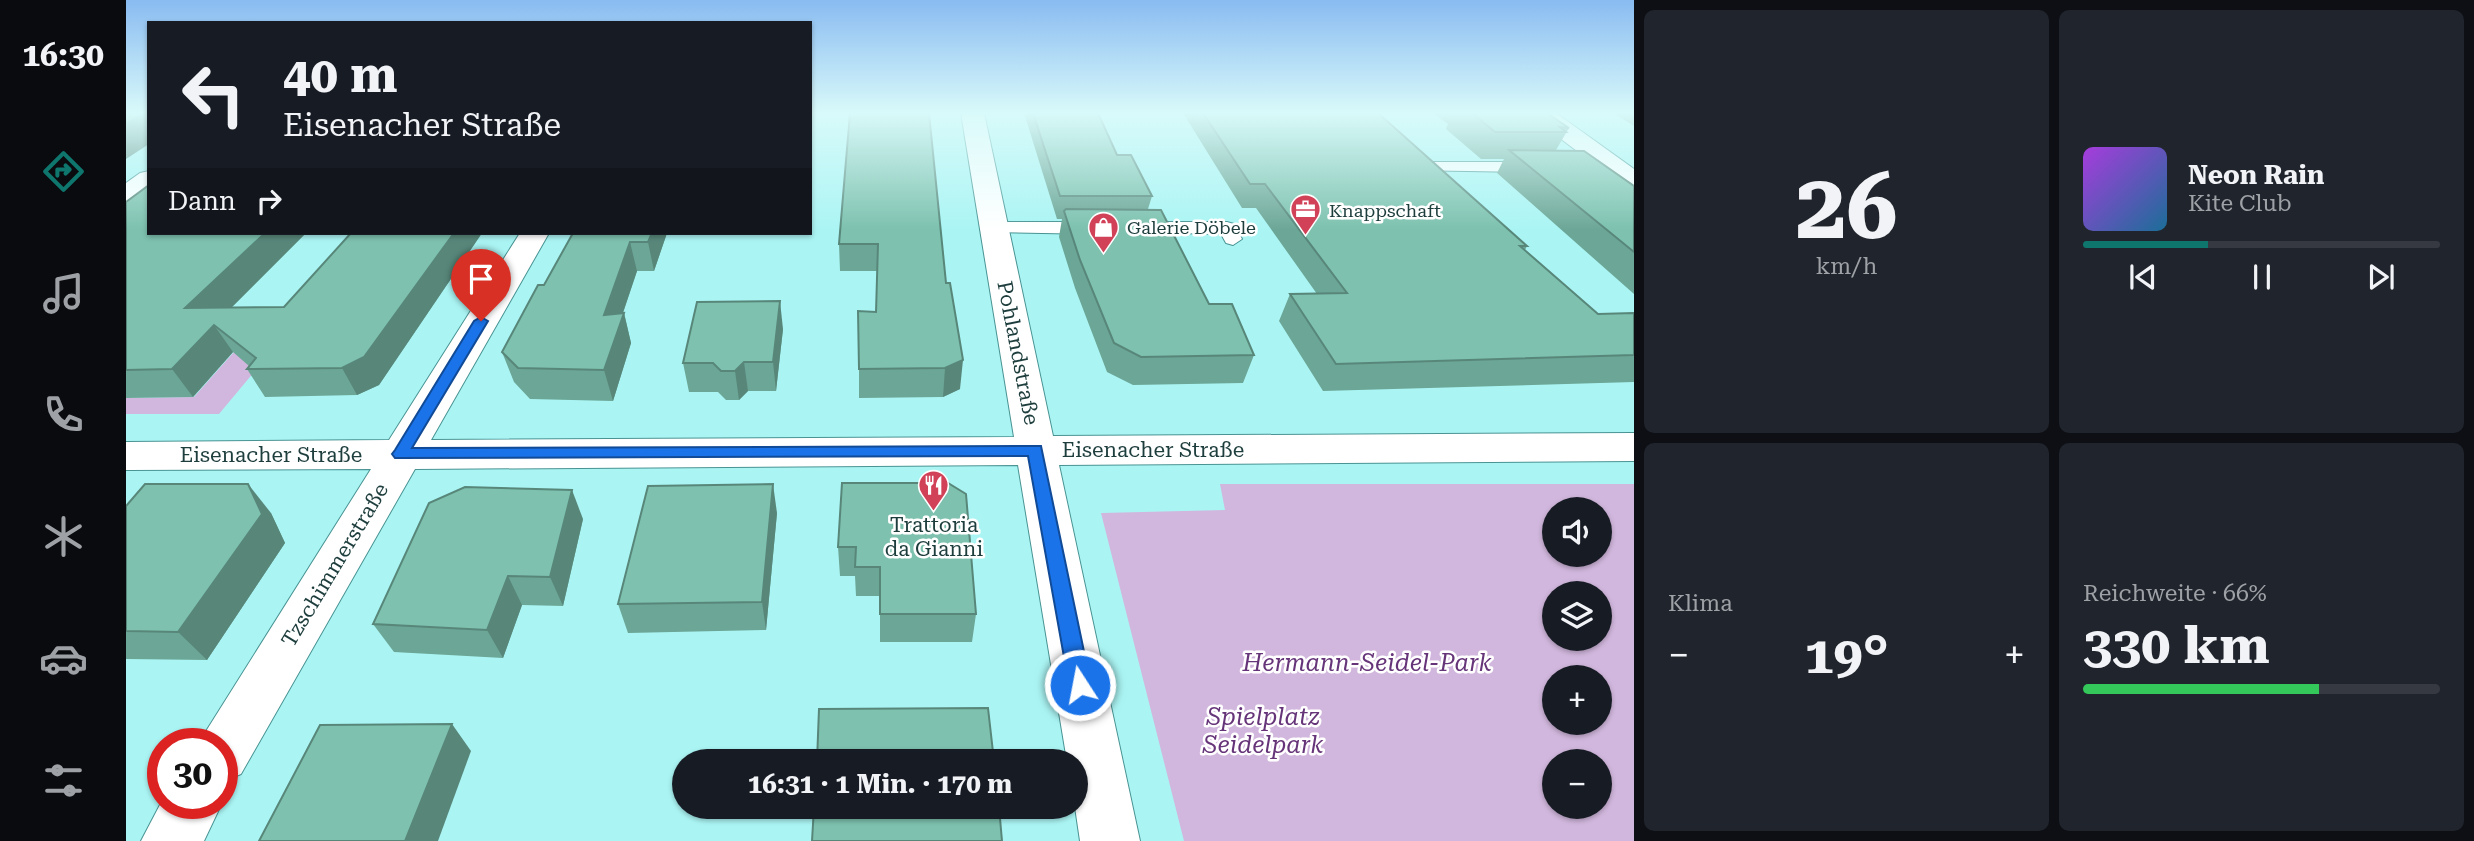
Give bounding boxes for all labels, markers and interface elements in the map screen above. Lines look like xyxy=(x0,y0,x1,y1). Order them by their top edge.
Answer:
text: 16:30 xyxy=(22,36,104,74)
text: 40 m xyxy=(283,47,398,104)
icon: left xyxy=(168,49,259,140)
text: Eisenacher Straße xyxy=(283,106,561,144)
icon: directions xyxy=(39,147,88,196)
text: 26 xyxy=(1796,154,1897,260)
text: Neon Rain xyxy=(2188,160,2324,190)
icon: right xyxy=(250,182,288,220)
text: Dann xyxy=(168,186,236,216)
text: Kite Club xyxy=(2188,190,2292,217)
office icon: Knappschaft xyxy=(1289,193,1323,237)
place label: Knappschaft xyxy=(1329,200,1441,221)
shop icon: Galerie Döbele xyxy=(1087,210,1121,254)
place label: Galerie Döbele xyxy=(1127,217,1256,238)
pin xyxy=(451,249,511,321)
text: km/h xyxy=(1816,253,1877,280)
icon: previous xyxy=(2124,258,2162,296)
icon: pause xyxy=(2243,258,2281,296)
icon: next xyxy=(2362,258,2400,296)
icon: arrive xyxy=(462,260,500,298)
icon: music xyxy=(39,269,88,318)
street label: Pohlandstraße xyxy=(992,279,1044,427)
icon: phone xyxy=(39,390,88,439)
street label: Eisenacher Straße xyxy=(1062,438,1244,462)
street label: Eisenacher Straße xyxy=(180,443,362,467)
restaurant icon: Trattoria da Gianni xyxy=(917,468,951,512)
street label: Tzschimmerstraße xyxy=(277,479,393,651)
map controls xyxy=(1542,497,1612,819)
button: sound xyxy=(1542,497,1612,567)
icon: climate xyxy=(39,512,88,561)
place label: Trattoria da Gianni xyxy=(885,513,983,561)
text: Reichweite · 66% xyxy=(2083,580,2267,607)
button: layers xyxy=(1542,581,1612,651)
text: Klima xyxy=(1668,590,1733,617)
text: 330 km xyxy=(2083,615,2270,676)
text: 19° xyxy=(1804,625,1889,686)
text: − xyxy=(1668,633,1689,677)
text: + xyxy=(2004,633,2025,677)
icon: car xyxy=(39,634,88,683)
position arrow xyxy=(1043,648,1117,722)
park label: Hermann-Seidel-Park xyxy=(1242,649,1491,677)
button: + xyxy=(1542,665,1612,735)
park label: Spielplatz Seidelpark xyxy=(1202,703,1323,759)
speed limit sign: 30 xyxy=(147,728,238,819)
button: − xyxy=(1542,749,1612,819)
icon: filters xyxy=(39,756,88,805)
text: 16:31 · 1 Min. · 170 m xyxy=(748,769,1012,799)

